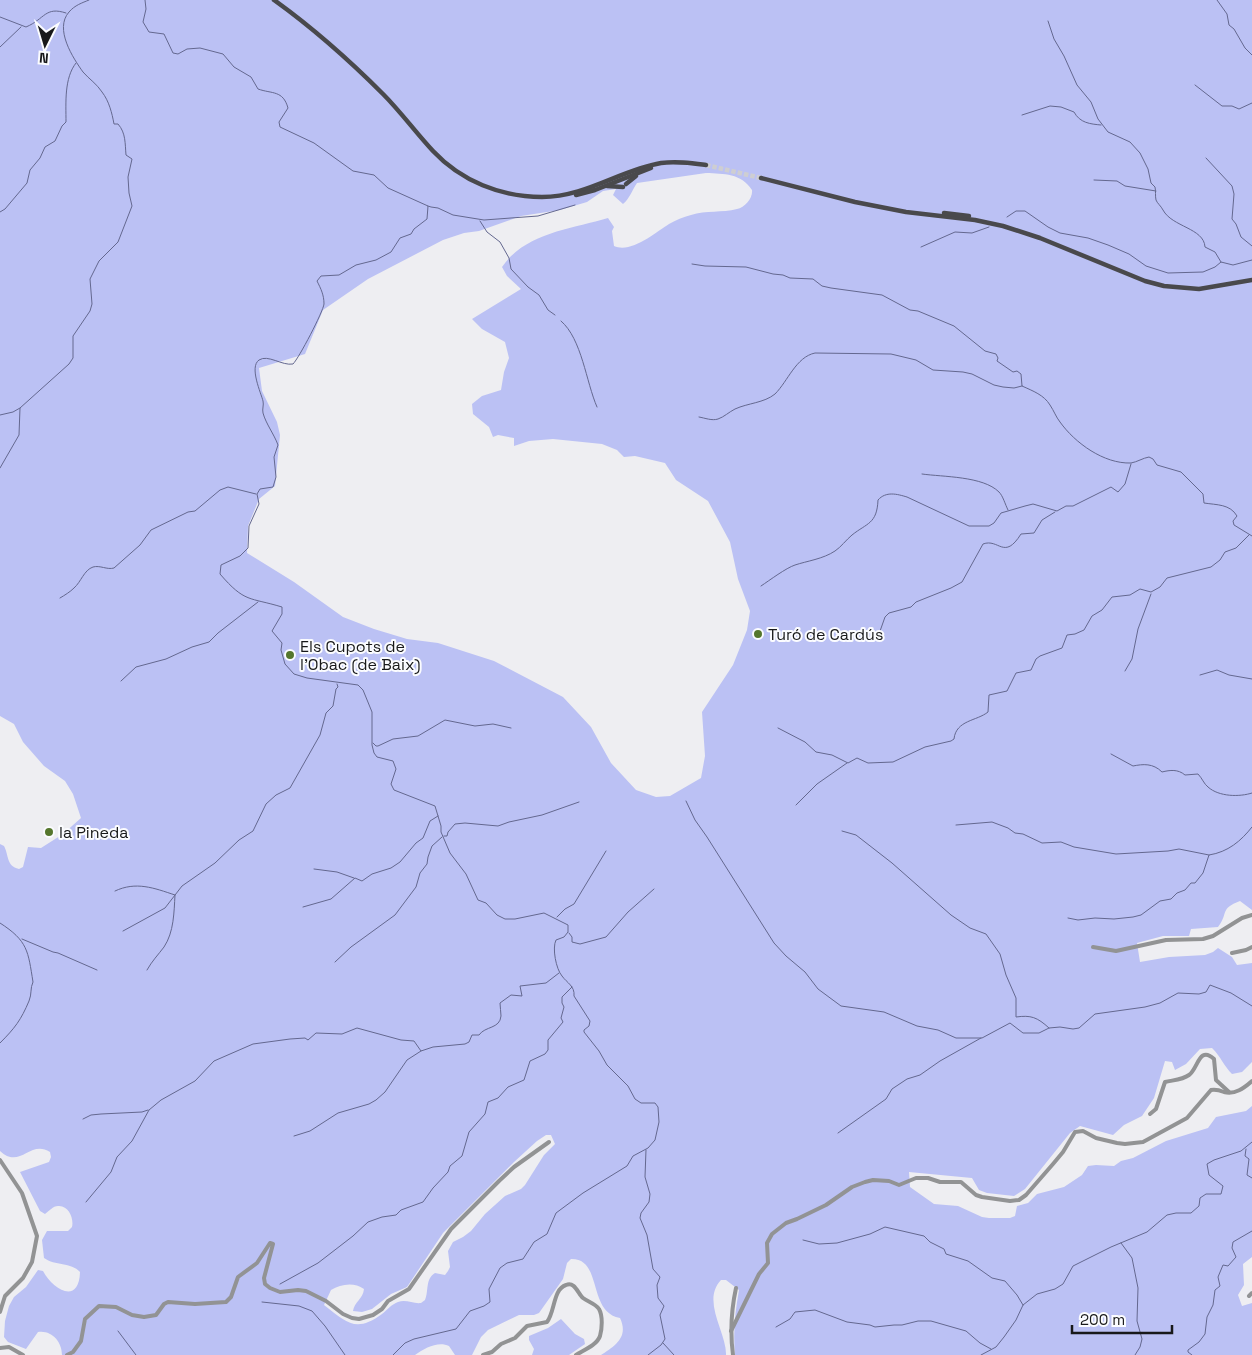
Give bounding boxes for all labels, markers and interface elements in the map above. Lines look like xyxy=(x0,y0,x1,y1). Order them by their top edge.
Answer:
north arrow xyxy=(20,20,70,70)
text: N xyxy=(38,49,49,67)
place label: Turó de Cardús xyxy=(768,624,883,645)
marker: Turó de Cardús xyxy=(752,628,764,640)
place label: Els Cupots de l'Obac (de Baix) xyxy=(300,636,420,675)
marker: Els Cupots de l'Obac (de Baix) xyxy=(284,649,296,661)
place label: la Pineda xyxy=(59,822,129,843)
marker: la Pineda xyxy=(43,826,55,838)
scale bar xyxy=(1072,1302,1172,1334)
text: 200 m xyxy=(1080,1310,1125,1329)

